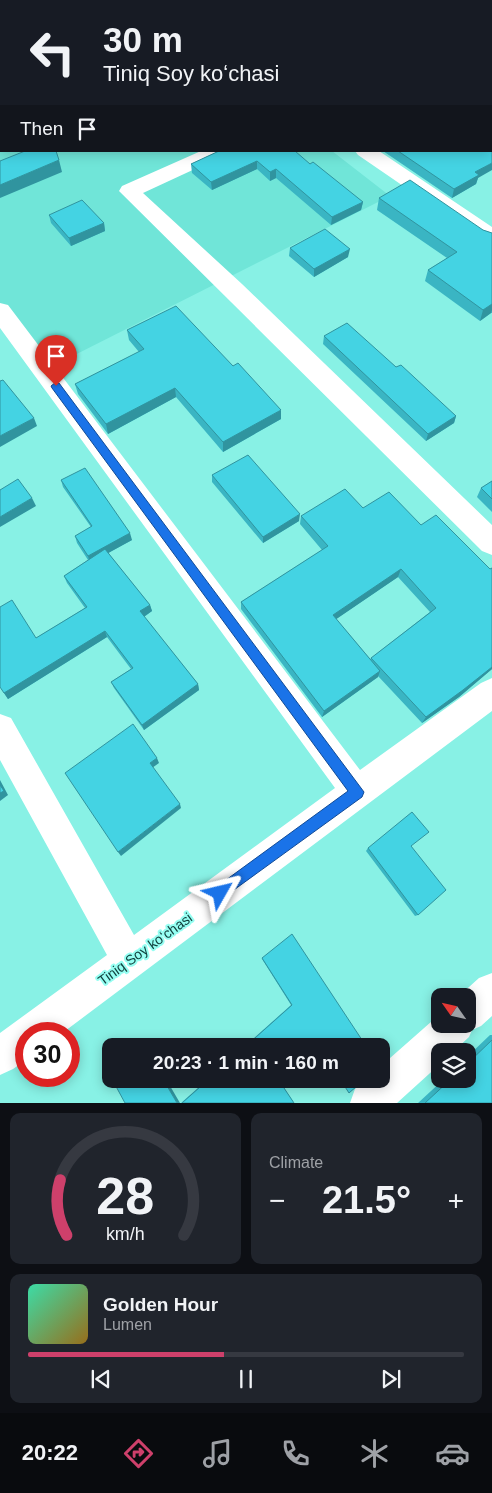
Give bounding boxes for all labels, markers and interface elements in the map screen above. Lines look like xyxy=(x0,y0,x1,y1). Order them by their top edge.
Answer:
icon: left xyxy=(20,20,85,85)
text: 30 m xyxy=(103,20,183,59)
text: Tiniq Soy koʻchasi xyxy=(103,61,279,86)
icon: arrive xyxy=(73,115,101,143)
text: Then xyxy=(20,118,63,139)
pin xyxy=(35,335,77,386)
icon: arrive xyxy=(42,342,70,370)
position arrow xyxy=(193,866,245,918)
street label: Tiniq Soy koʻchasi xyxy=(95,910,195,988)
north arrow xyxy=(431,988,476,1032)
map controls xyxy=(431,988,476,1088)
speed limit sign: 30 xyxy=(15,1022,80,1087)
button: layers xyxy=(431,1043,476,1088)
text: 20:23 · 1 min · 160 m xyxy=(153,1052,339,1073)
text: Climate xyxy=(269,1154,323,1171)
text: 28 xyxy=(97,1167,154,1225)
text: 21.5° xyxy=(322,1179,411,1221)
text: − xyxy=(269,1185,285,1216)
text: + xyxy=(448,1185,464,1216)
text: km/h xyxy=(106,1224,145,1244)
text: Golden Hour xyxy=(103,1294,218,1315)
text: Lumen xyxy=(103,1316,152,1333)
icon: previous xyxy=(87,1365,115,1393)
icon: pause xyxy=(232,1365,260,1393)
icon: next xyxy=(377,1365,405,1393)
icon: directions xyxy=(121,1436,156,1471)
icon: music xyxy=(200,1436,235,1471)
icon: phone xyxy=(278,1436,313,1471)
icon: climate xyxy=(357,1436,392,1471)
icon: car xyxy=(435,1436,470,1471)
text: 20:22 xyxy=(22,1440,78,1465)

